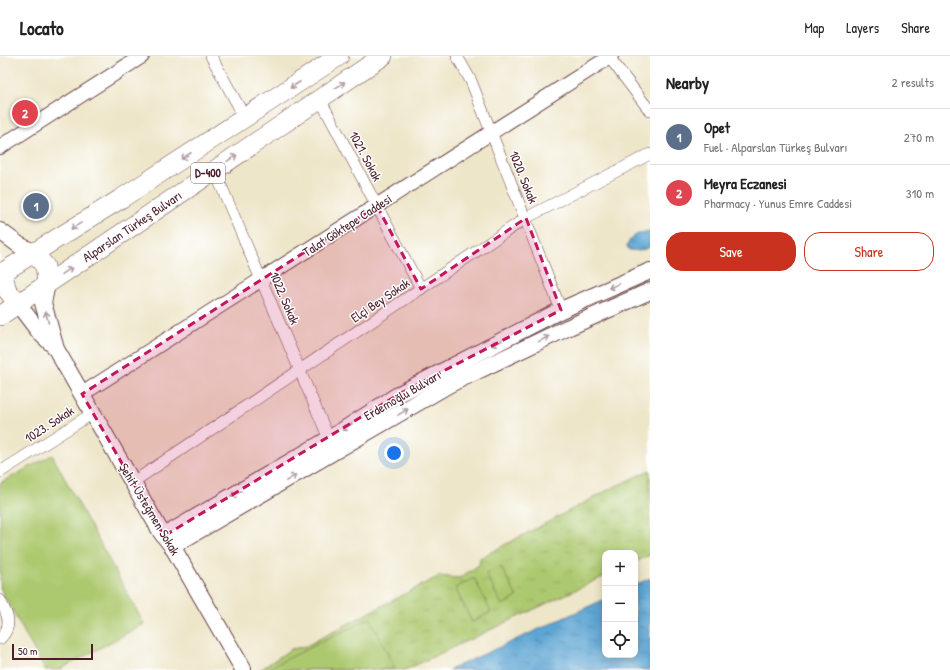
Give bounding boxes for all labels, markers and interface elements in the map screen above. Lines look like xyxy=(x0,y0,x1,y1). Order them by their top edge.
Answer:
text: Locato xyxy=(20,15,64,41)
text: Map xyxy=(804,18,824,37)
text: Layers xyxy=(846,18,879,37)
text: Share xyxy=(901,18,930,37)
text: Nearby xyxy=(666,71,709,94)
text: 2 results xyxy=(892,73,934,91)
one-way arrow xyxy=(290,81,301,89)
one-way arrow xyxy=(334,81,345,89)
pin: 2 xyxy=(12,98,38,128)
text: Opet xyxy=(704,117,730,138)
street label: 1021. Sokak xyxy=(345,128,387,185)
text: 1 xyxy=(677,128,681,146)
text: 270 m xyxy=(904,128,934,146)
text: Fuel · Alparslan Türkeş Bulvarı xyxy=(704,138,848,156)
street label: 1020. Sokak xyxy=(505,148,543,207)
one-way arrow xyxy=(181,152,192,160)
one-way arrow xyxy=(226,154,237,162)
road number: D-400 xyxy=(191,163,225,183)
text: Meyra Eczanesi xyxy=(704,173,787,194)
text: 2 xyxy=(676,184,682,202)
text: 310 m xyxy=(906,184,934,202)
street label: Alparslan Türkeş Bulvarı xyxy=(79,186,185,266)
street label: Talat Göktepe Caddesi xyxy=(299,189,395,261)
pin: 1 xyxy=(23,191,49,221)
text: Pharmacy · Yunus Emre Caddesi xyxy=(704,194,852,212)
one-way arrow xyxy=(70,222,82,230)
button: Save xyxy=(666,232,796,271)
button: Share xyxy=(804,232,934,271)
one-way arrow xyxy=(61,267,72,275)
street label: 1022. Sokak xyxy=(266,269,304,328)
street label: Elçi Bey Sokak xyxy=(347,273,414,326)
one-way arrow xyxy=(609,283,621,291)
one-way arrow xyxy=(42,310,50,323)
one-way arrow xyxy=(537,335,549,342)
one-way arrow xyxy=(491,340,503,347)
street label: Erdemoğlu Bulvarı xyxy=(360,366,444,424)
street label: 1023. Sokak xyxy=(21,401,78,447)
one-way arrow xyxy=(397,407,409,415)
one-way arrow xyxy=(342,423,353,431)
your location xyxy=(384,443,404,463)
street label: Şehit Üsteğmen Sokak xyxy=(115,460,185,559)
one-way arrow xyxy=(285,473,297,481)
one-way arrow xyxy=(230,490,242,498)
map controls xyxy=(602,550,638,658)
button: + xyxy=(602,550,638,586)
button: − xyxy=(602,586,638,622)
button: locate xyxy=(602,622,638,658)
scale bar xyxy=(12,642,93,661)
text: 50 m xyxy=(18,644,38,658)

